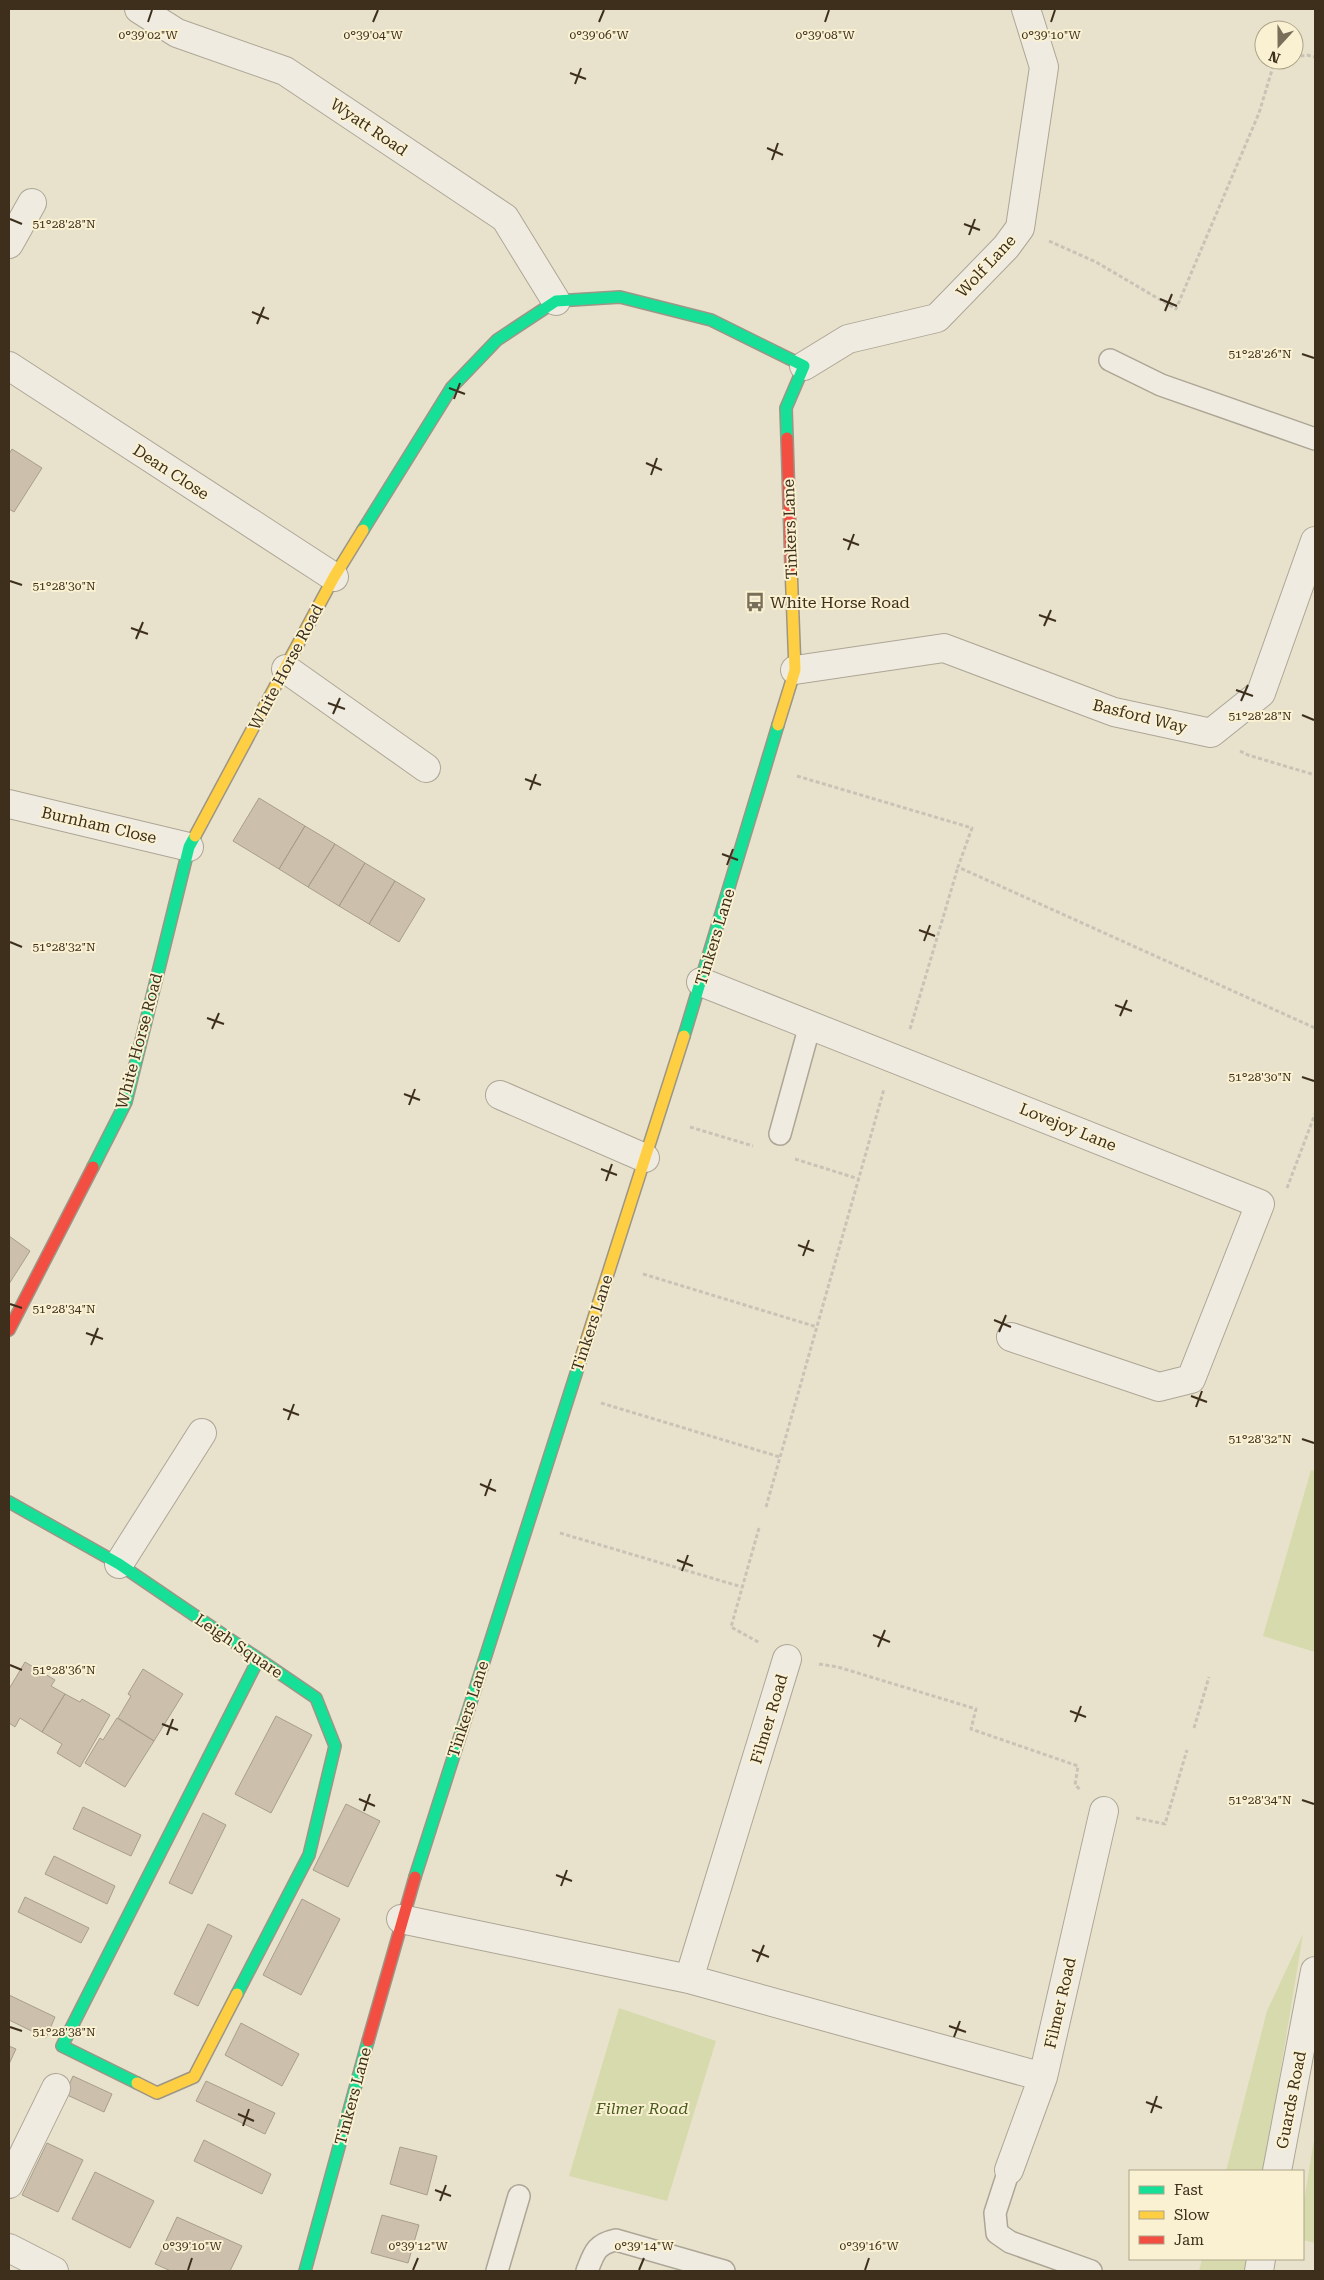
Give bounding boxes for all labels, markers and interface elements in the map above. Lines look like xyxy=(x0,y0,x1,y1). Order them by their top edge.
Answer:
north arrow xyxy=(1254,20,1304,70)
text: 0°39'02"W xyxy=(118,28,178,42)
text: 0°39'04"W xyxy=(343,28,403,42)
text: 0°39'06"W xyxy=(569,28,629,42)
text: 0°39'08"W xyxy=(795,28,855,42)
text: 0°39'10"W xyxy=(1021,28,1081,42)
text: N xyxy=(1266,48,1282,67)
street label: Wyatt Road xyxy=(327,94,411,160)
text: 51°28'28"N xyxy=(32,217,96,231)
street label: Wolf Lane xyxy=(952,231,1020,301)
text: 51°28'26"N xyxy=(1228,347,1292,361)
street label: Dean Close xyxy=(129,440,213,504)
street label: Tinkers Lane xyxy=(779,478,801,580)
text: 51°28'30"N xyxy=(32,579,96,593)
bus stop icon: White Horse Road xyxy=(744,591,766,613)
place label: White Horse Road xyxy=(770,593,910,612)
street label: White Horse Road xyxy=(245,601,327,733)
street label: Basford Way xyxy=(1091,695,1190,737)
text: 51°28'28"N xyxy=(1228,709,1292,723)
street label: Burnham Close xyxy=(40,803,159,848)
street label: Tinkers Lane xyxy=(691,886,739,988)
text: 51°28'32"N xyxy=(32,940,96,954)
street label: White Horse Road xyxy=(112,971,166,1111)
text: 51°28'30"N xyxy=(1228,1070,1292,1084)
street label: Lovejoy Lane xyxy=(1017,1099,1119,1155)
street label: Tinkers Lane xyxy=(567,1272,617,1374)
text: 51°28'34"N xyxy=(32,1302,96,1316)
text: 51°28'32"N xyxy=(1228,1432,1292,1446)
street label: Leigh Square xyxy=(192,1610,287,1682)
street label: Tinkers Lane xyxy=(443,1658,493,1760)
text: 51°28'36"N xyxy=(32,1663,96,1677)
street label: Filmer Road xyxy=(746,1672,792,1766)
text: 51°28'34"N xyxy=(1228,1793,1292,1807)
street label: Filmer Road xyxy=(1040,1956,1080,2050)
text: 51°28'38"N xyxy=(32,2025,96,2039)
street label: Tinkers Lane xyxy=(331,2045,375,2147)
street label: Guards Road xyxy=(1272,2050,1310,2150)
park label: Filmer Road xyxy=(595,2099,688,2118)
legend xyxy=(1129,2170,1304,2260)
text: Fast xyxy=(1174,2181,1204,2199)
text: Slow xyxy=(1174,2206,1210,2224)
text: Jam xyxy=(1174,2231,1204,2249)
text: 0°39'10"W xyxy=(162,2239,222,2253)
text: 0°39'12"W xyxy=(388,2239,448,2253)
text: 0°39'14"W xyxy=(614,2239,674,2253)
text: 0°39'16"W xyxy=(839,2239,899,2253)

